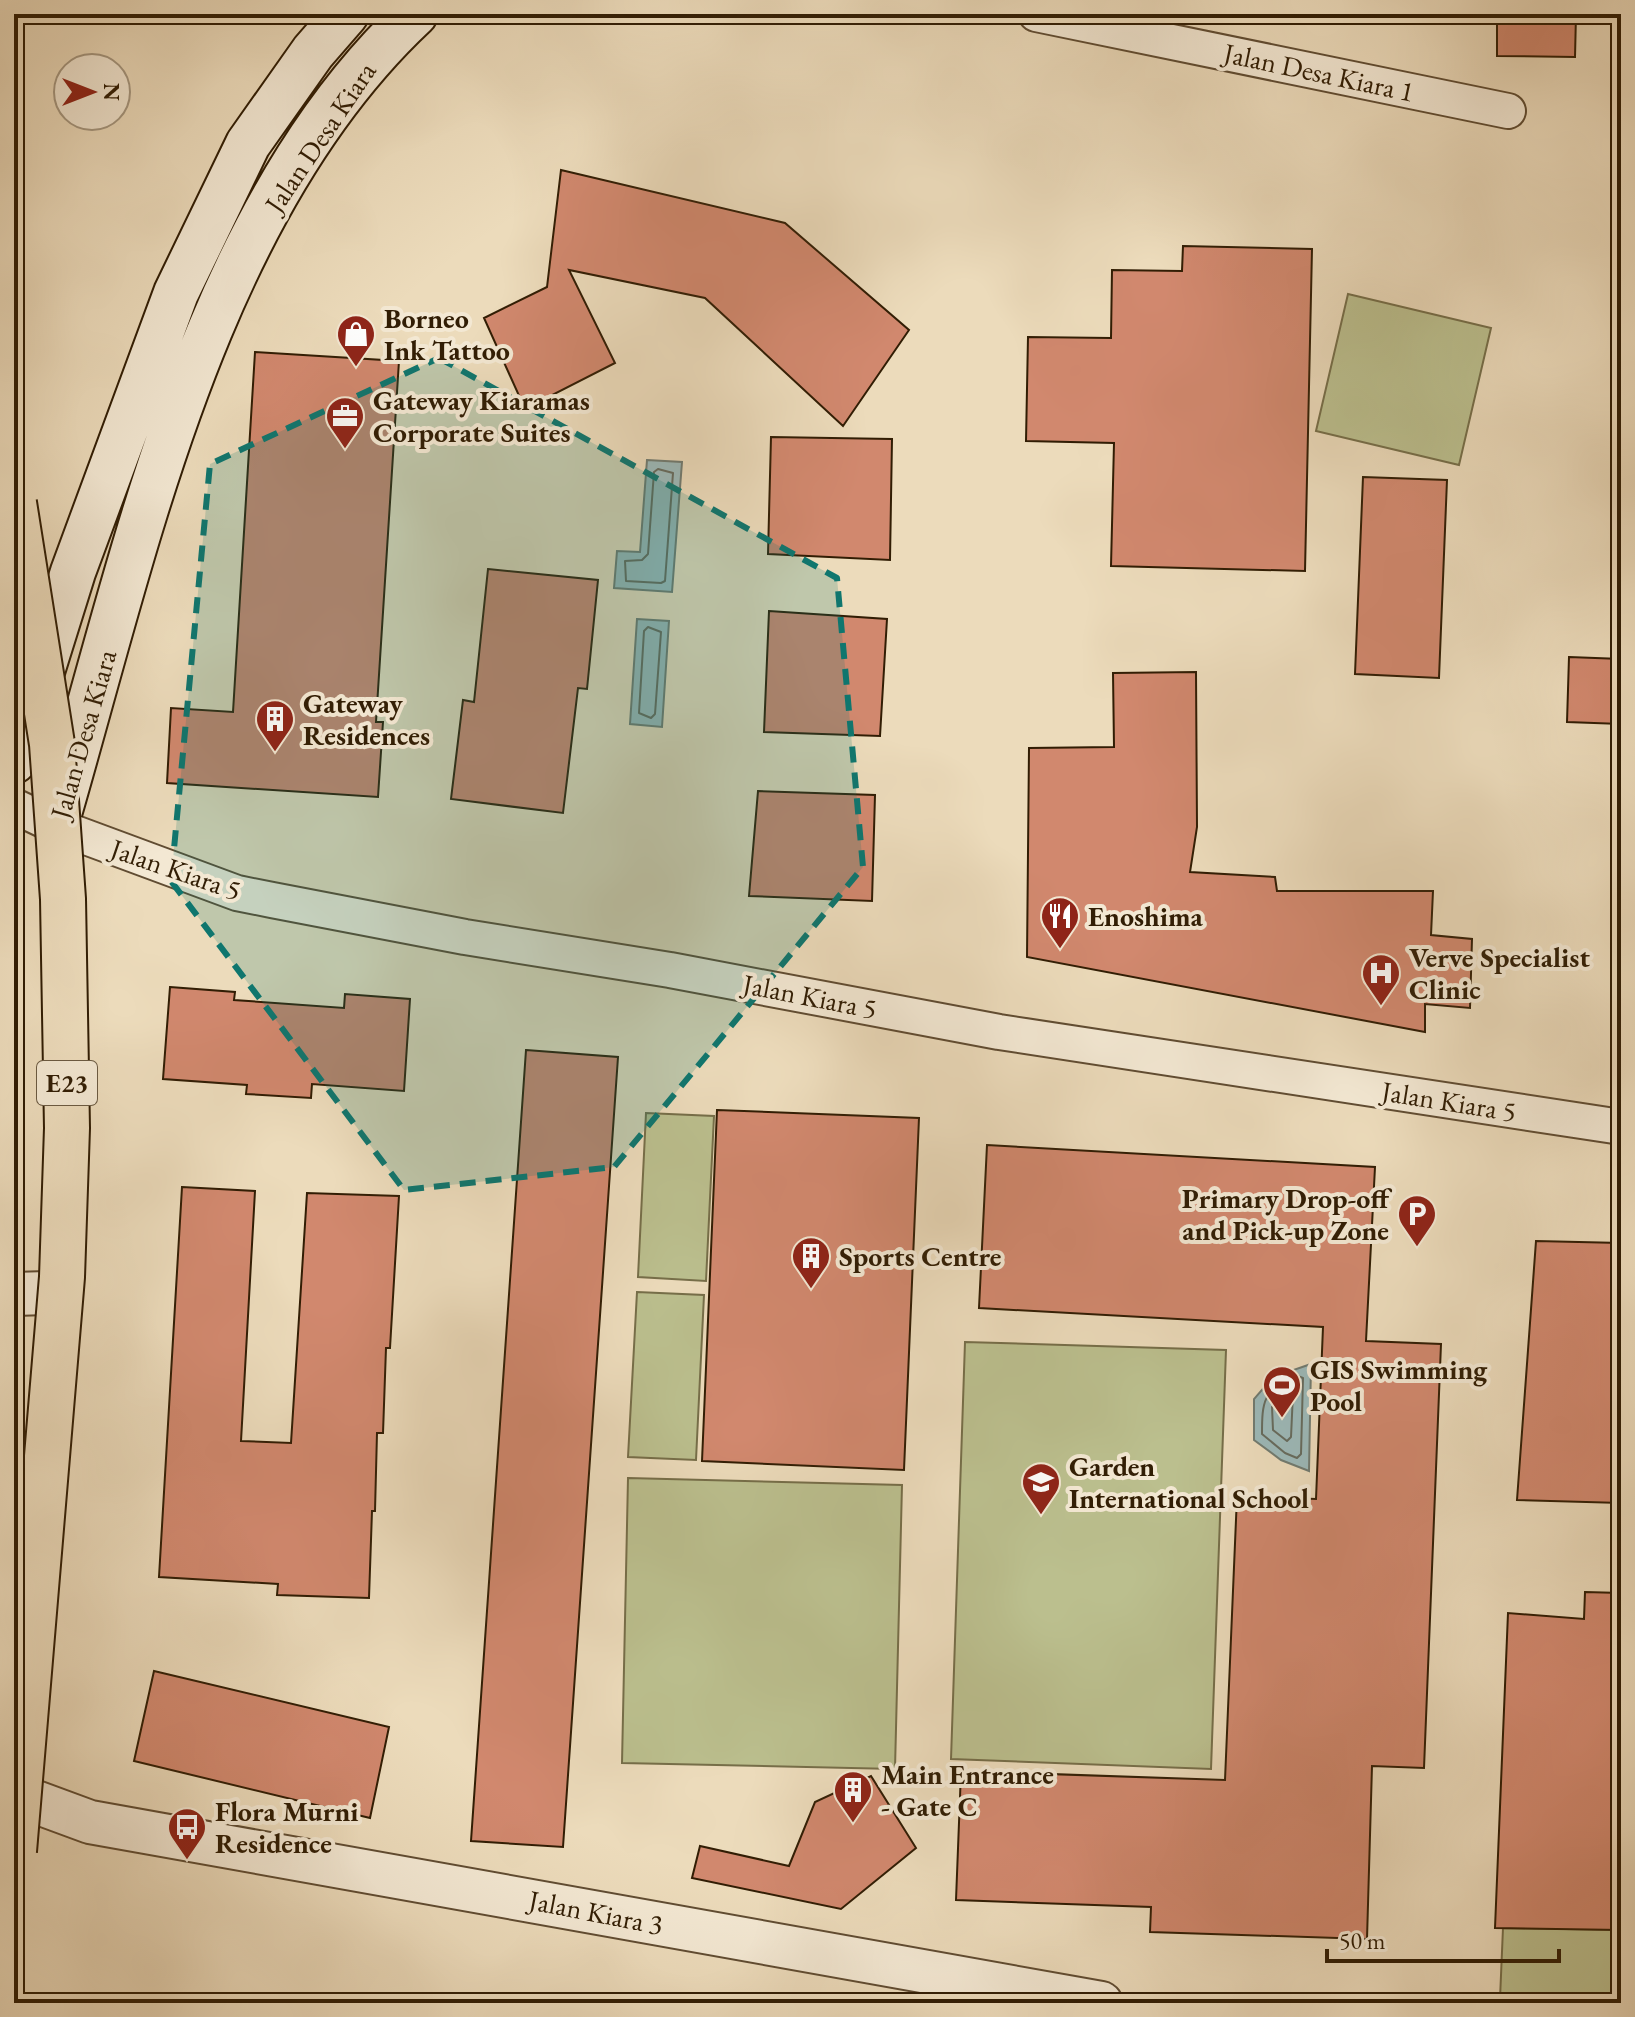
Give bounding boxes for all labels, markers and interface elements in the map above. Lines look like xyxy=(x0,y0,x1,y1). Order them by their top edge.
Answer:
street label: Jalan Desa Kiara 1 xyxy=(1219,34,1417,110)
north arrow xyxy=(52,52,132,132)
street label: Jalan Desa Kiara xyxy=(255,54,384,221)
text: N xyxy=(97,83,126,101)
place label: Borneo Ink Tattoo xyxy=(384,300,510,368)
shop icon: Borneo Ink Tattoo xyxy=(335,313,377,368)
place label: Gateway Kiaramas Corporate Suites xyxy=(373,382,590,450)
office icon: Gateway Kiaramas Corporate Suites xyxy=(324,395,366,450)
street label: Jalan Desa Kiara xyxy=(41,644,125,825)
place label: Gateway Residences xyxy=(303,685,430,753)
building icon: Gateway Residences xyxy=(254,698,296,753)
street label: Jalan Kiara 5 xyxy=(104,829,246,908)
restaurant icon: Enoshima xyxy=(1039,895,1081,950)
place label: Enoshima xyxy=(1088,898,1204,934)
place label: Verve Specialist Clinic xyxy=(1409,939,1590,1007)
hospital icon: Verve Specialist Clinic xyxy=(1360,952,1402,1007)
street label: Jalan Kiara 5 xyxy=(738,965,880,1027)
road number: E23 xyxy=(37,1061,97,1105)
street label: Jalan Kiara 5 xyxy=(1377,1072,1519,1129)
place label: Primary Drop-off and Pick-up Zone xyxy=(1182,1180,1392,1248)
parking icon: Primary Drop-off and Pick-up Zone xyxy=(1396,1193,1438,1248)
building icon: Sports Centre xyxy=(790,1235,832,1290)
place label: Sports Centre xyxy=(839,1238,1002,1274)
place label: GIS Swimming Pool xyxy=(1310,1351,1488,1419)
sports icon: GIS Swimming Pool xyxy=(1261,1364,1303,1419)
place label: Garden International School xyxy=(1069,1448,1309,1516)
school or university icon: Garden International School xyxy=(1020,1461,1062,1516)
place label: Main Entrance - Gate C xyxy=(881,1756,1054,1824)
building icon: Main Entrance - Gate C xyxy=(832,1769,874,1824)
place label: Flora Murni Residence xyxy=(215,1793,359,1861)
bus stop icon: Flora Murni Residence xyxy=(166,1806,208,1861)
street label: Jalan Kiara 3 xyxy=(524,1881,666,1943)
scale bar xyxy=(1327,1913,1559,1963)
text: 50 m xyxy=(1339,1925,1386,1956)

